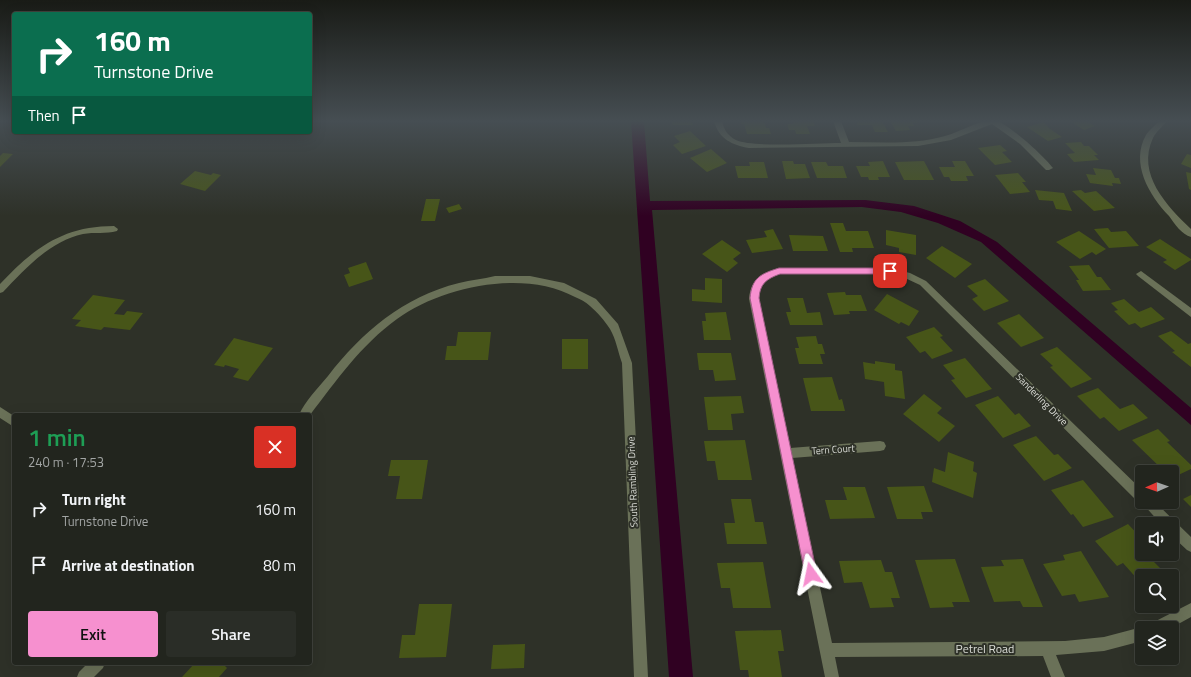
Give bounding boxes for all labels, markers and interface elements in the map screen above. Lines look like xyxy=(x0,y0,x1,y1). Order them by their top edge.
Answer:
text: 160 m xyxy=(94,19,171,62)
icon: right xyxy=(28,28,80,80)
text: Turnstone Drive xyxy=(94,58,214,85)
text: Then xyxy=(28,104,60,127)
icon: arrive xyxy=(68,104,90,126)
pin xyxy=(873,254,907,288)
icon: arrive xyxy=(879,260,901,282)
street label: Sanderling Drive xyxy=(1012,370,1071,429)
text: 1 min xyxy=(28,419,86,455)
button: close xyxy=(254,426,296,468)
street label: South Rambling Drive xyxy=(623,436,642,528)
street label: Tern Court xyxy=(811,440,856,458)
text: 240 m · 17:53 xyxy=(28,452,104,472)
north arrow xyxy=(1135,465,1179,509)
map controls xyxy=(1135,465,1179,665)
text: Turn right xyxy=(62,488,126,511)
icon: right xyxy=(28,498,50,520)
text: 160 m xyxy=(255,498,296,521)
text: Turnstone Drive xyxy=(62,511,148,531)
button: sound xyxy=(1135,517,1179,561)
position arrow xyxy=(790,553,832,595)
icon: arrive xyxy=(28,554,50,576)
text: Arrive at destination xyxy=(62,554,195,577)
text: 80 m xyxy=(263,554,296,577)
button: search xyxy=(1135,569,1179,613)
button: Exit xyxy=(28,611,158,657)
button: Share xyxy=(166,611,296,657)
button: layers xyxy=(1135,621,1179,665)
street label: Petrel Road xyxy=(956,639,1014,658)

